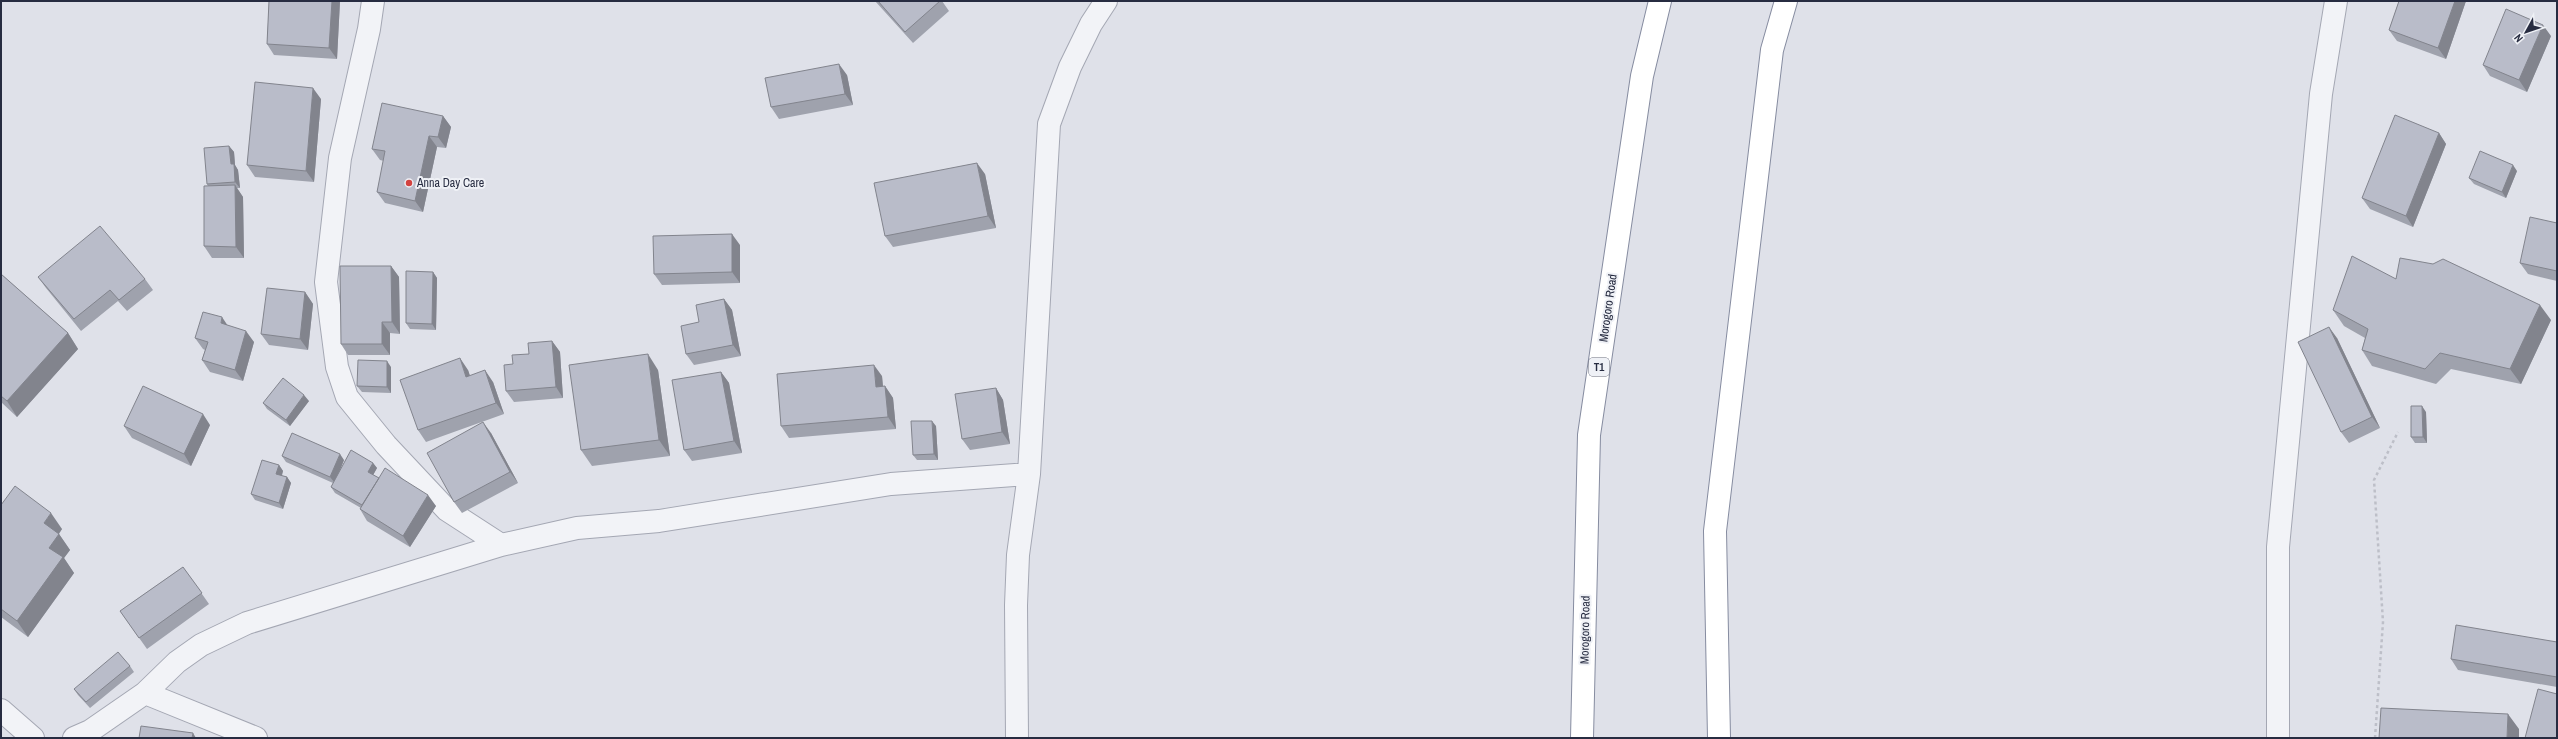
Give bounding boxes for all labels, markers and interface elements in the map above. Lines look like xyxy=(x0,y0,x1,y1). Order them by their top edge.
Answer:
north arrow xyxy=(2506,12,2546,52)
text: N xyxy=(2511,31,2526,45)
place label: Anna Day Care xyxy=(416,175,484,191)
marker: Anna Day Care xyxy=(404,178,414,188)
street label: Morogoro Road xyxy=(1595,273,1621,343)
road number: T1 xyxy=(1589,358,1609,376)
street label: Morogoro Road xyxy=(1576,596,1594,664)

